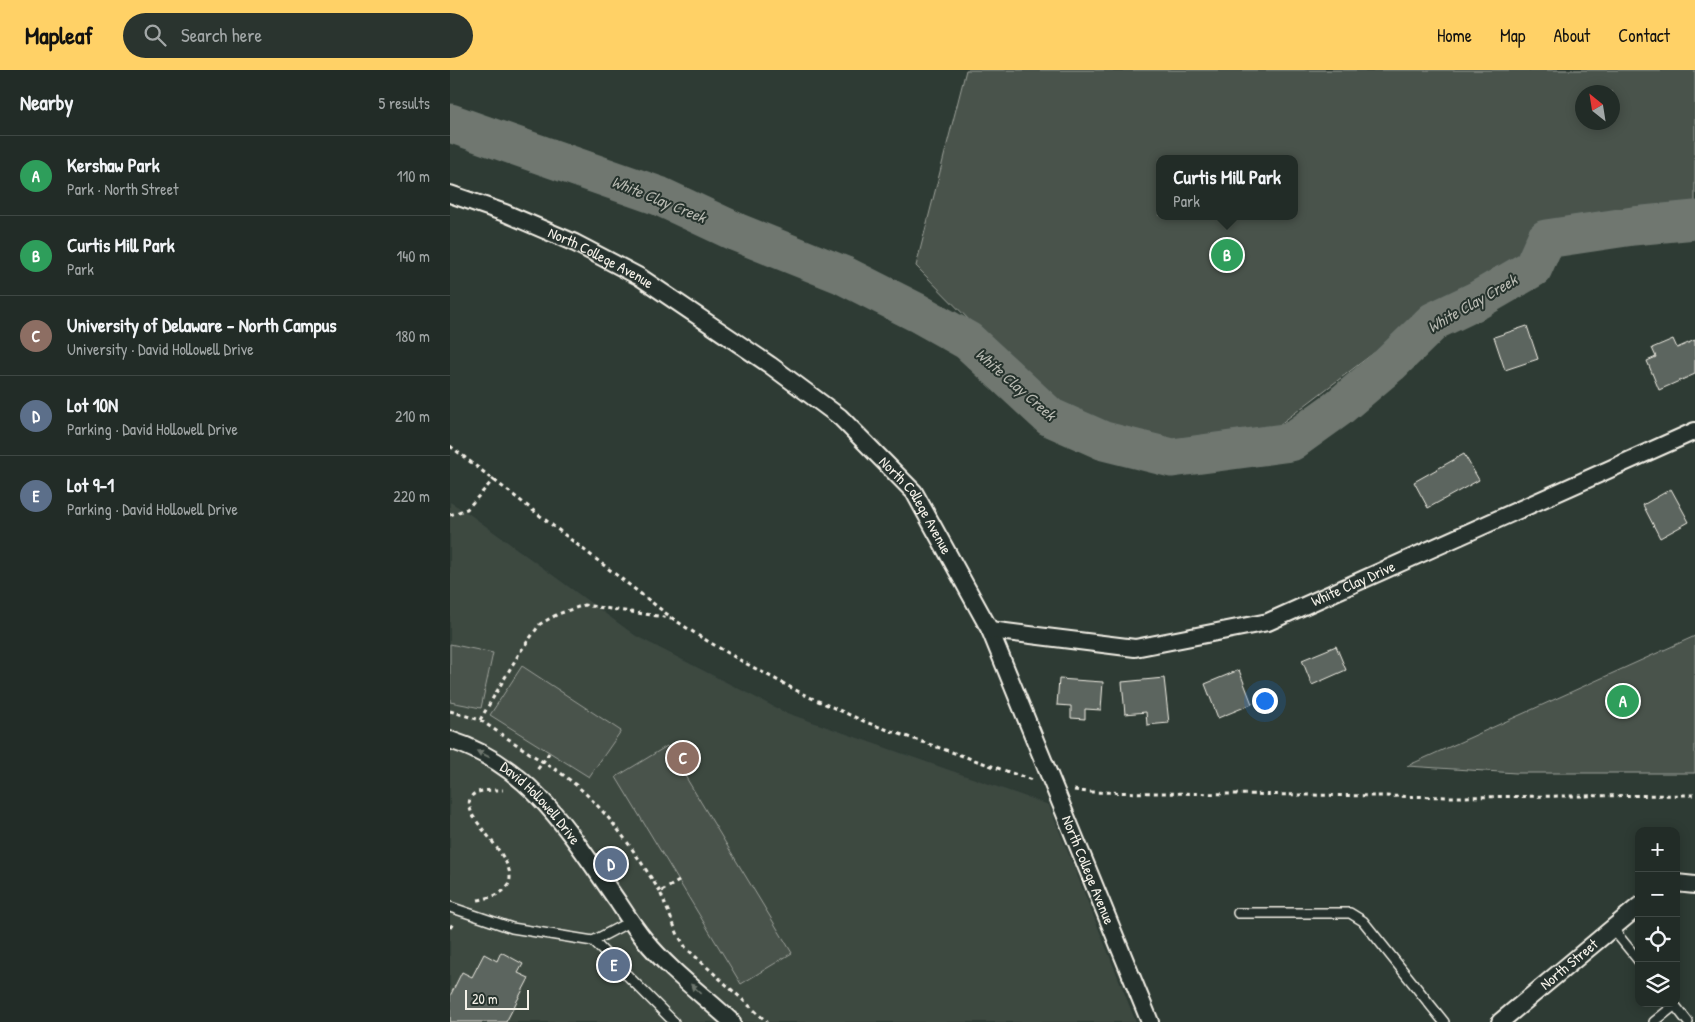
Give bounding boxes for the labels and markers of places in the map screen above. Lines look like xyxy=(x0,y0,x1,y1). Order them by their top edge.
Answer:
pin: B xyxy=(1211,236,1243,274)
pin: A xyxy=(1607,682,1639,720)
pin: C xyxy=(667,739,699,777)
pin: D xyxy=(595,845,627,883)
pin: E xyxy=(598,946,630,984)

